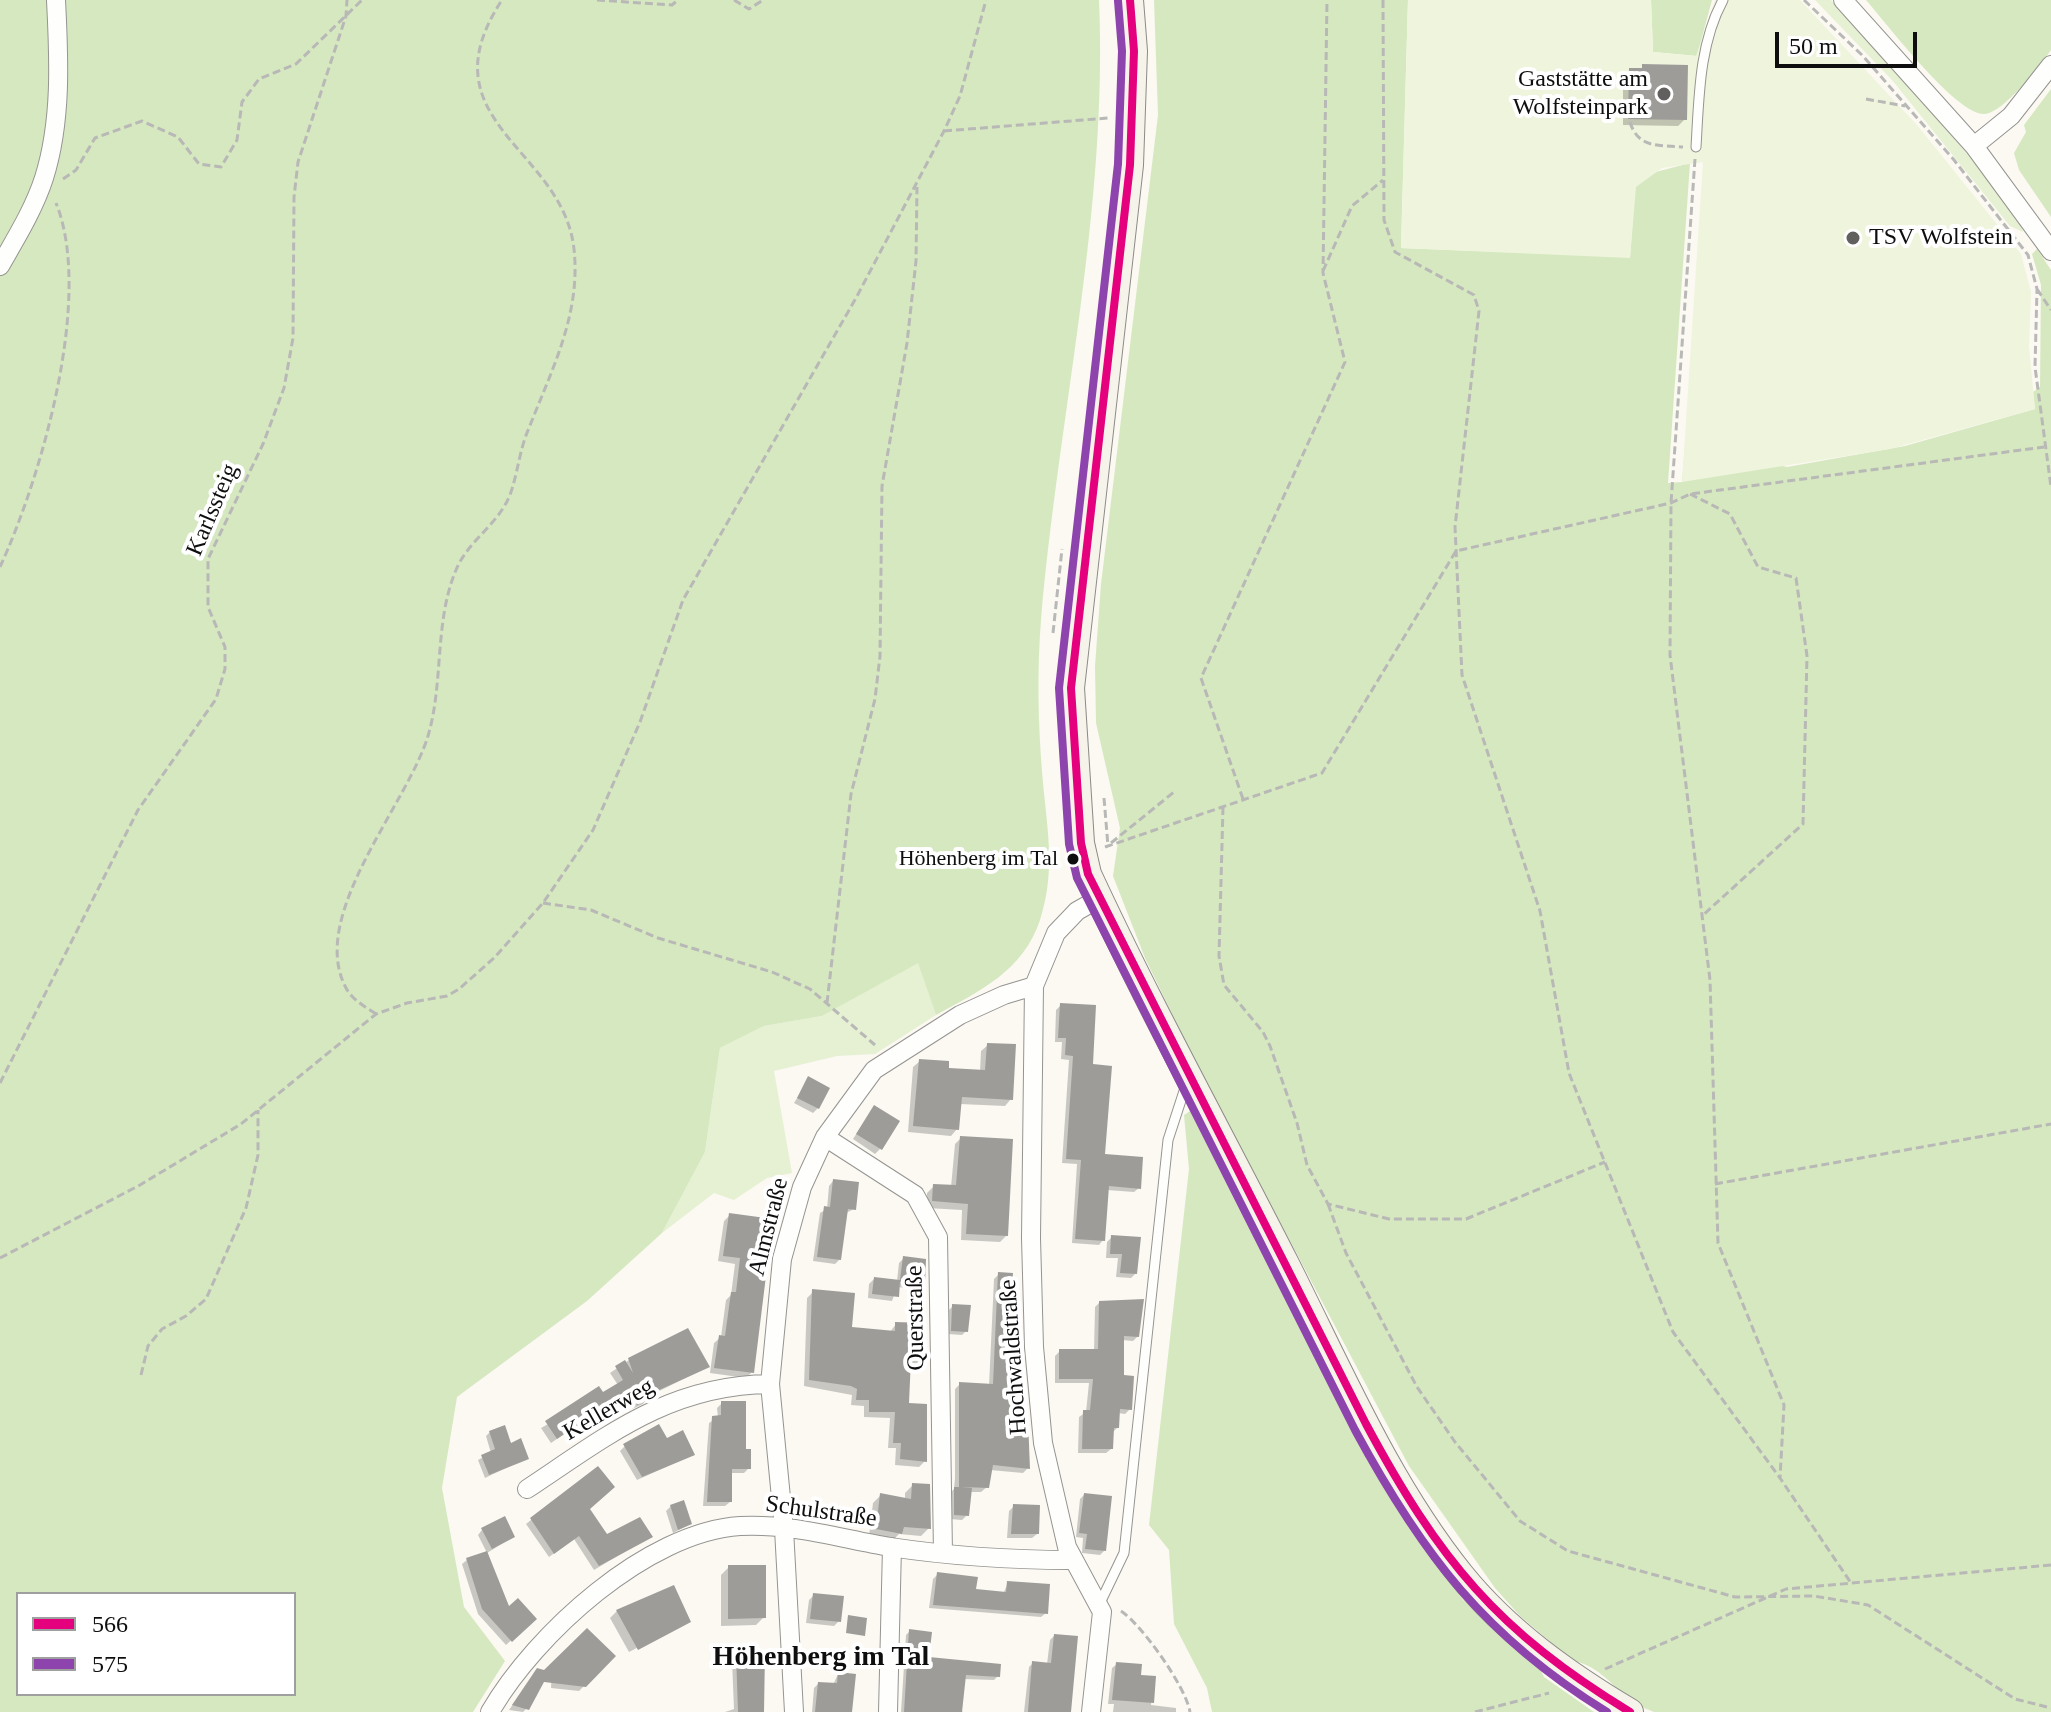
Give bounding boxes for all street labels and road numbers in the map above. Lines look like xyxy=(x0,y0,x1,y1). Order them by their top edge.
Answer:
street label: Karlssteig xyxy=(181,460,245,560)
street label: Almstraße xyxy=(743,1175,795,1279)
street label: Querstraße xyxy=(901,1265,931,1371)
street label: Hochwaldstraße xyxy=(994,1278,1034,1436)
street label: Kellerweg xyxy=(559,1373,659,1447)
street label: Schulstraße xyxy=(764,1490,878,1534)

